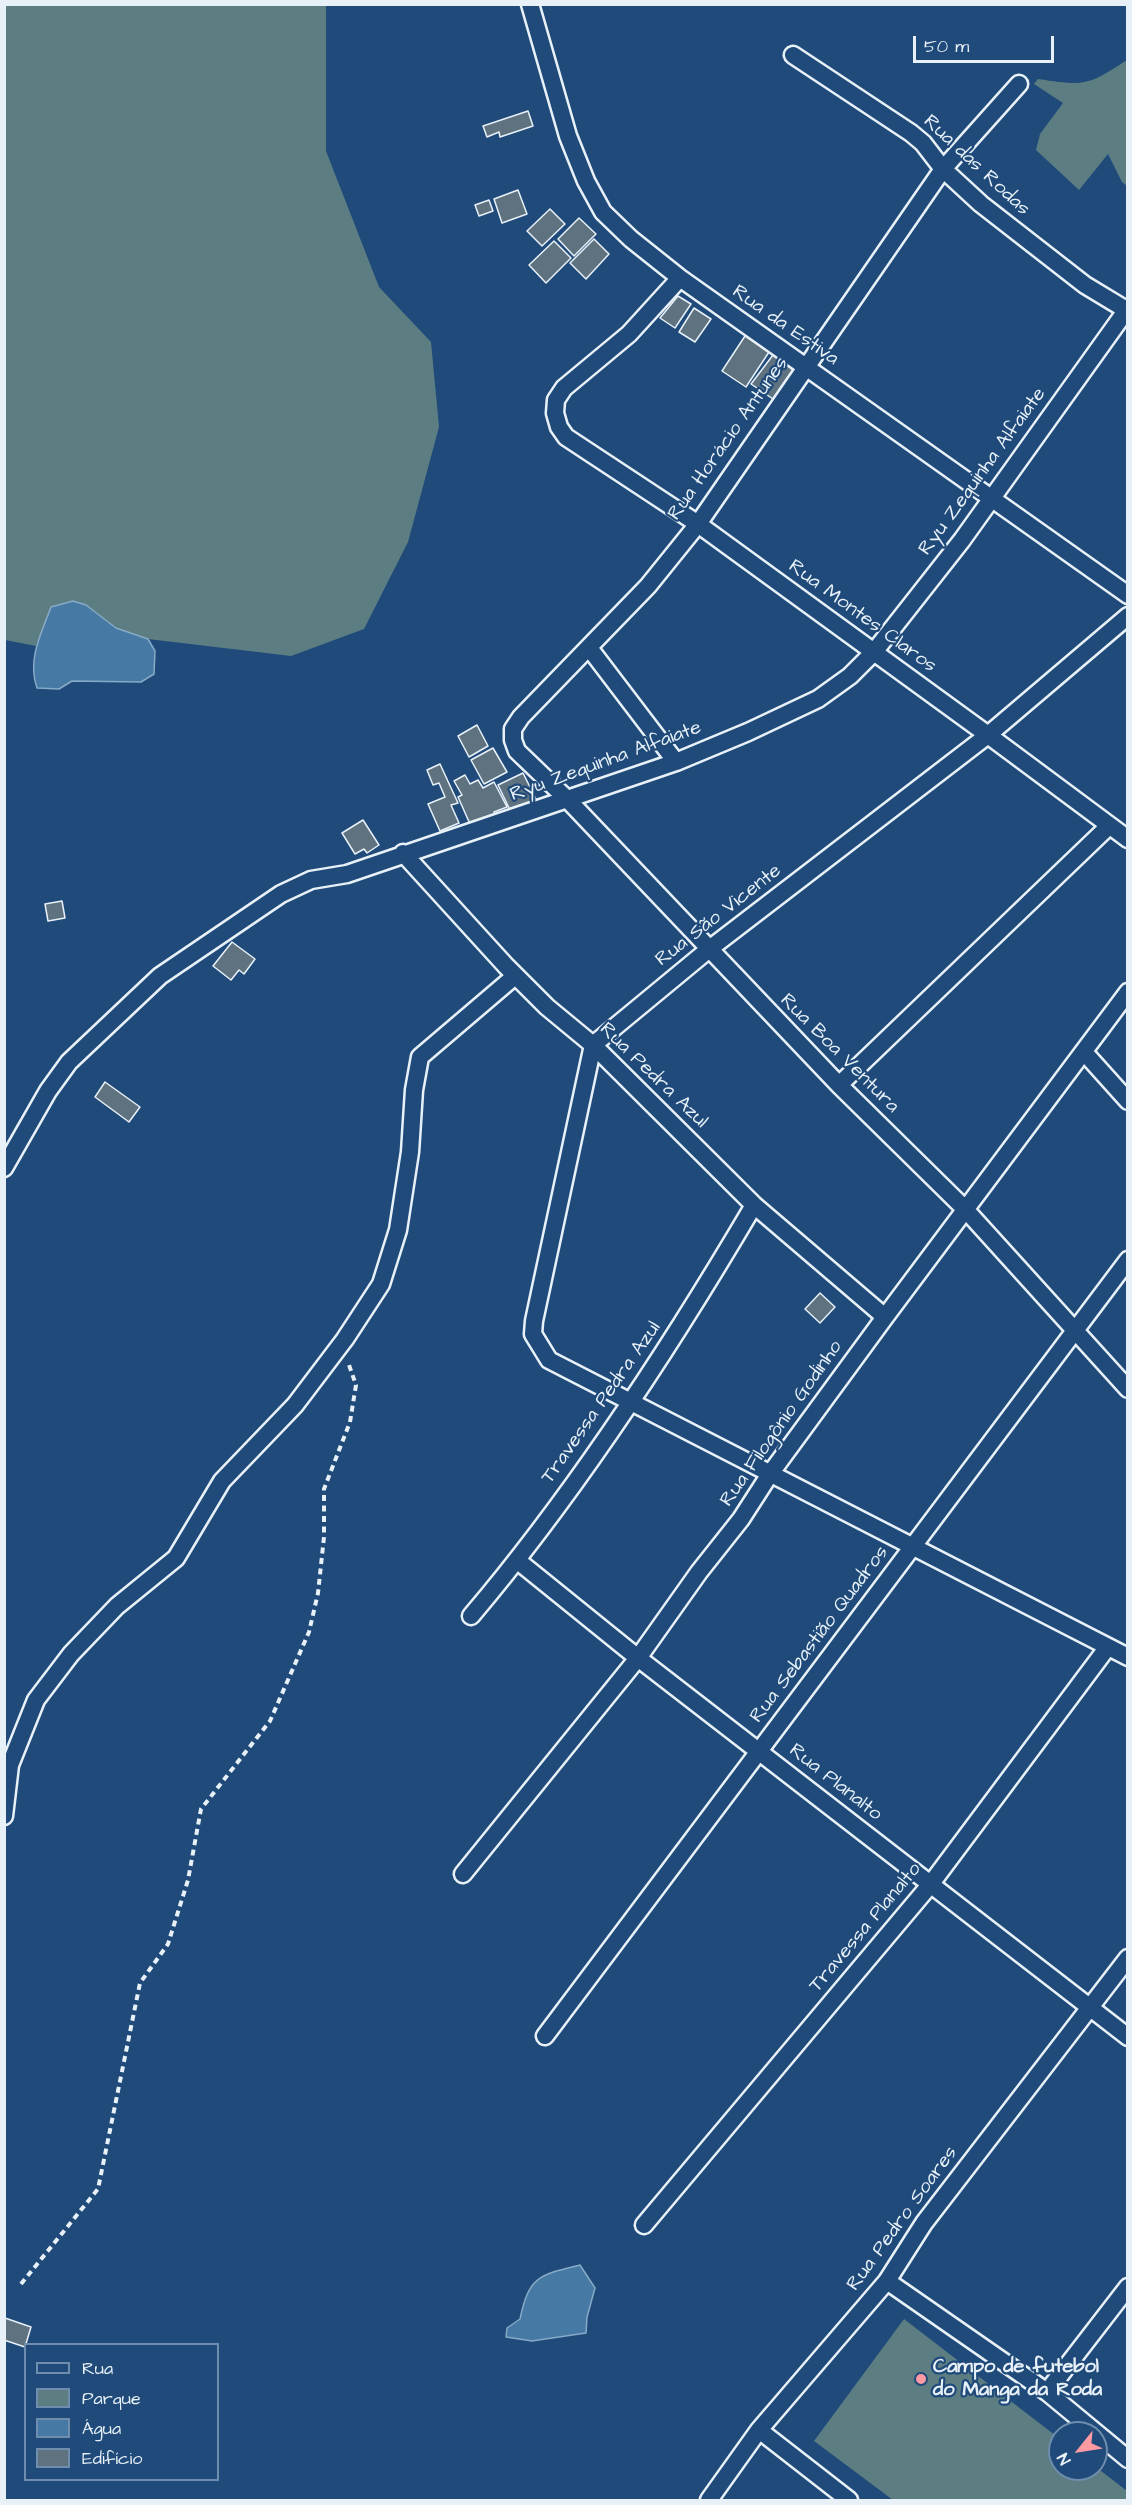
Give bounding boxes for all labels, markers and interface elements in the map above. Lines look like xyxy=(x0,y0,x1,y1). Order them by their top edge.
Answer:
scale bar xyxy=(916,24,1057,62)
text: 50 m xyxy=(924,34,969,59)
street label: Rua das Rodas xyxy=(918,110,1034,222)
street label: Rua da Estiva xyxy=(727,280,843,372)
street label: Rua Horácio Antunes xyxy=(664,353,794,525)
street label: Ryu Zequinha Alfaiate xyxy=(914,383,1052,561)
street label: Rua Montes Claros xyxy=(783,555,941,679)
street label: Ryu Zequinha Alfaiate xyxy=(507,716,705,808)
street label: Rua São Vicente xyxy=(651,859,787,973)
street label: Rua Boa Ventura xyxy=(774,989,904,1119)
street label: Rua Pedra Azul xyxy=(594,1018,712,1134)
street label: Travessa Pedra Azul xyxy=(537,1317,667,1489)
street label: Rua Filogônio Godinho xyxy=(716,1336,848,1512)
street label: Rua Sebastião Quadros xyxy=(746,1542,894,1728)
street label: Rua Planalto xyxy=(784,1739,886,1827)
street label: Travessa Planalto xyxy=(805,1858,927,1998)
street label: Rua Pedro Soares xyxy=(842,2142,964,2296)
legend xyxy=(24,2343,219,2481)
text: Rua xyxy=(82,2356,113,2381)
place label: Campo de futebol do Manga da Roda xyxy=(933,2356,1102,2403)
marker: Campo de futebol do Manga da Roda xyxy=(914,2372,928,2386)
text: Parque xyxy=(82,2386,141,2411)
text: Água xyxy=(82,2416,121,2441)
north arrow xyxy=(1048,2421,1108,2481)
text: Edifício xyxy=(82,2446,142,2471)
text: N xyxy=(1052,2449,1076,2469)

